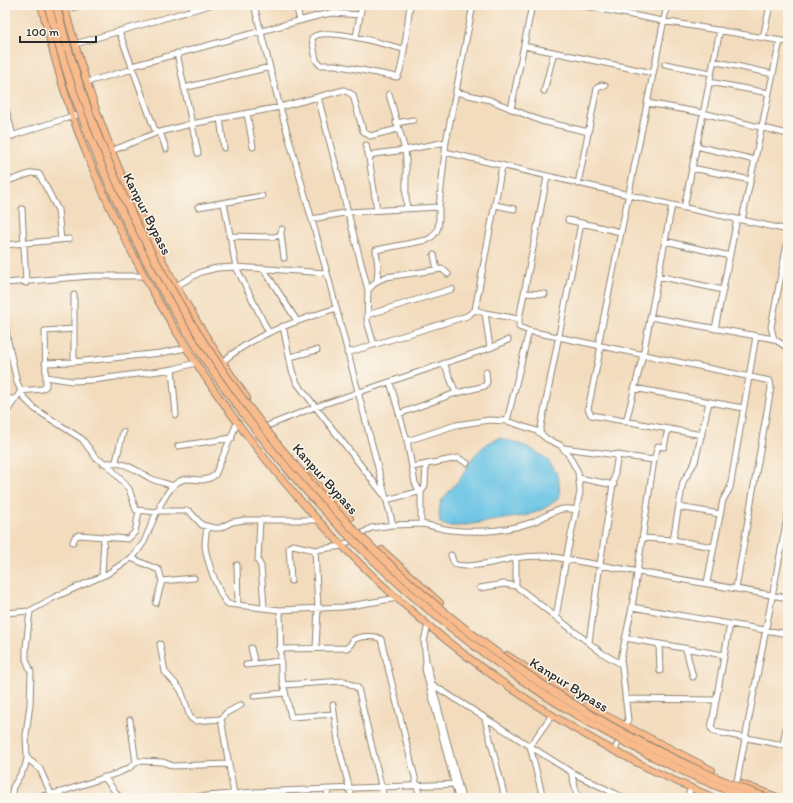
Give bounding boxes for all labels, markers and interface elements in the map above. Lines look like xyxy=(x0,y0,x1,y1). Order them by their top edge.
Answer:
scale bar xyxy=(20,18,96,44)
text: 100 m xyxy=(26,25,59,39)
street label: Kanpur Bypass xyxy=(119,170,175,258)
street label: Kanpur Bypass xyxy=(289,440,361,518)
street label: Kanpur Bypass xyxy=(526,654,612,716)

